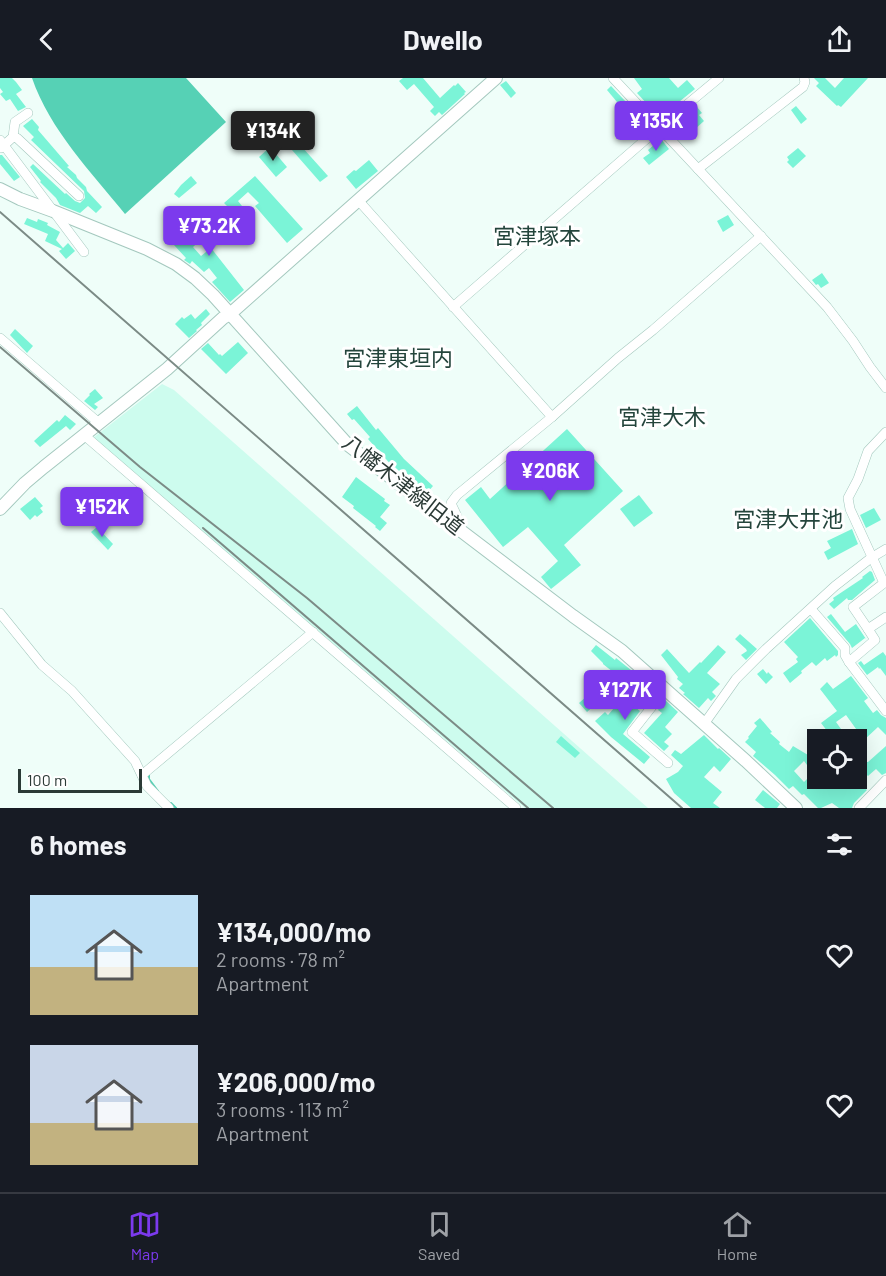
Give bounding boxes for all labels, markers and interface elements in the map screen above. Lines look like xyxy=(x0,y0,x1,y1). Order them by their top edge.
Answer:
icon: back xyxy=(30,23,63,56)
text: Dwello xyxy=(403,23,483,55)
icon: share xyxy=(823,23,856,56)
pin: ¥135K xyxy=(614,101,698,152)
text: ¥135K xyxy=(629,108,683,132)
pin: ¥134K xyxy=(231,111,315,162)
text: ¥134K xyxy=(245,118,301,142)
pin: ¥73.2K xyxy=(160,206,258,257)
text: ¥73.2K xyxy=(177,213,241,237)
district label: 宮津塚本 xyxy=(493,222,581,248)
district label: 宮津東垣内 xyxy=(343,344,453,370)
district label: 宮津大木 xyxy=(618,403,706,429)
street label: 八幡木津線旧道 xyxy=(338,429,470,539)
pin: ¥206K xyxy=(508,451,592,502)
text: ¥206K xyxy=(520,458,580,482)
pin: ¥152K xyxy=(60,487,144,538)
text: ¥152K xyxy=(74,494,130,518)
district label: 宮津大井池 xyxy=(733,505,843,531)
pin: ¥127K xyxy=(583,670,667,721)
text: ¥127K xyxy=(598,677,652,701)
map controls xyxy=(807,729,867,789)
button: locate xyxy=(807,729,867,789)
scale bar xyxy=(18,766,142,794)
text: 100 m xyxy=(27,770,67,789)
icon: filters xyxy=(823,828,856,861)
text: 6 homes xyxy=(30,829,127,860)
text: ¥134,000/mo xyxy=(216,916,371,947)
icon: home xyxy=(78,919,150,991)
icon: heart xyxy=(823,939,856,972)
text: 2 rooms · 78 m² xyxy=(216,947,345,971)
text: Apartment xyxy=(216,971,309,995)
text: ¥206,000/mo xyxy=(216,1066,376,1097)
icon: home xyxy=(78,1069,150,1141)
icon: heart xyxy=(823,1089,856,1122)
text: 3 rooms · 113 m² xyxy=(216,1097,349,1121)
text: Apartment xyxy=(216,1121,309,1145)
tab: Map xyxy=(128,1208,161,1263)
tab: Saved xyxy=(418,1208,460,1263)
tab: Home xyxy=(717,1208,758,1263)

